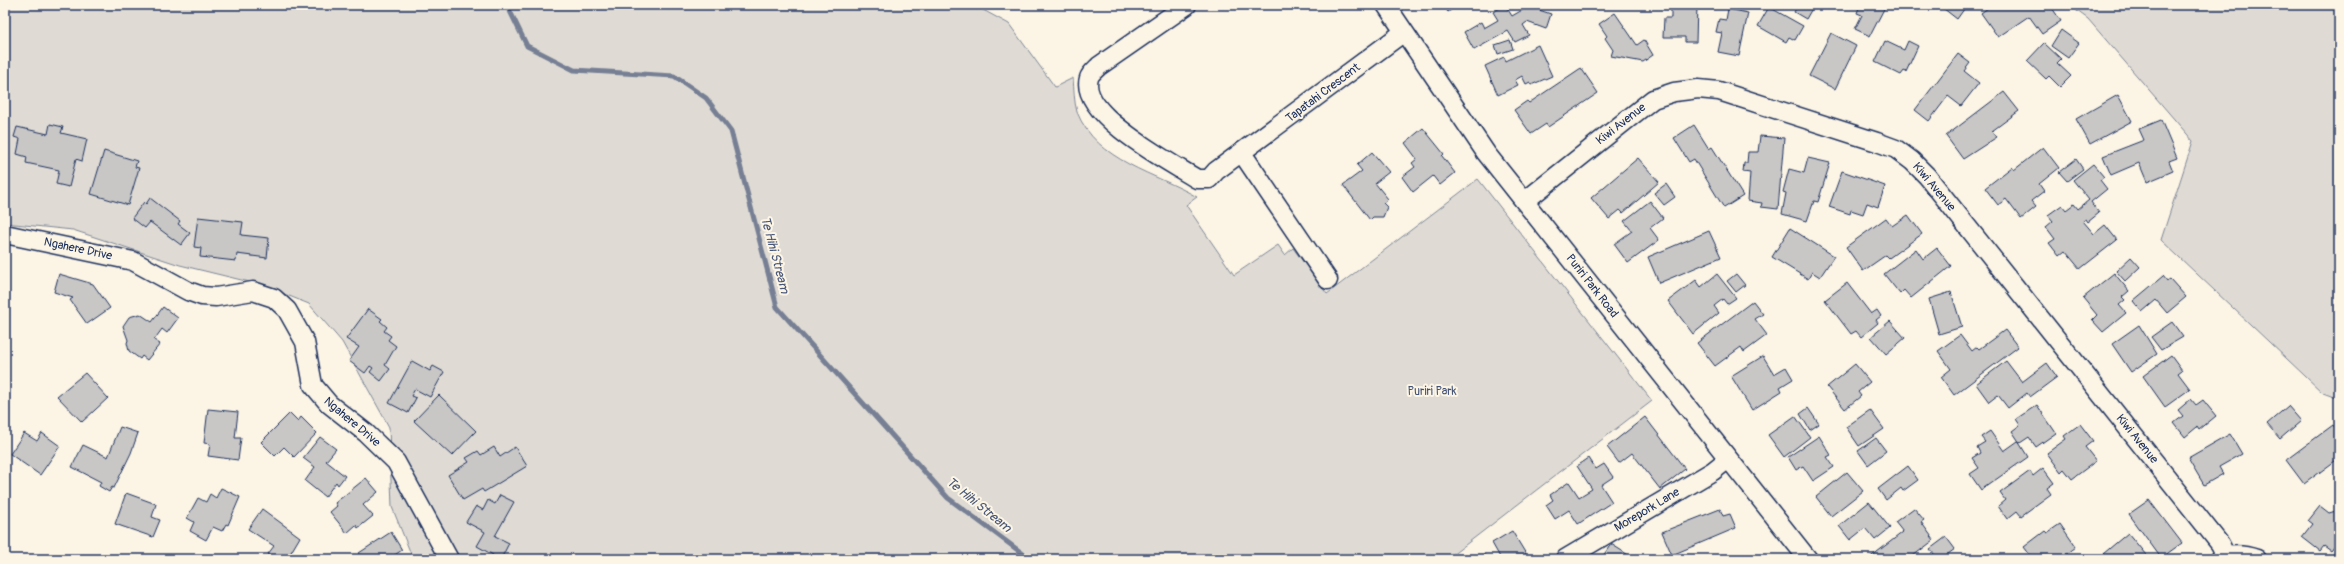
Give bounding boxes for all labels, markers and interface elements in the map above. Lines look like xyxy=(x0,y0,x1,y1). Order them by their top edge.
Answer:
street label: Tapatahi Crescent xyxy=(1283,60,1363,126)
street label: Kiwi Avenue xyxy=(1593,100,1649,148)
street label: Kiwi Avenue xyxy=(1909,160,1959,215)
water label: Te Hihi Stream xyxy=(757,215,793,297)
street label: Ngahere Drive xyxy=(42,234,114,264)
street label: Puriri Park Road xyxy=(1563,251,1622,321)
park label: Puriri Park xyxy=(1407,384,1457,399)
street label: Ngahere Drive xyxy=(321,394,383,450)
street label: Kiwi Avenue xyxy=(2113,411,2161,467)
water label: Te Hihi Stream xyxy=(943,474,1016,537)
street label: Morepork Lane xyxy=(1612,485,1683,535)

